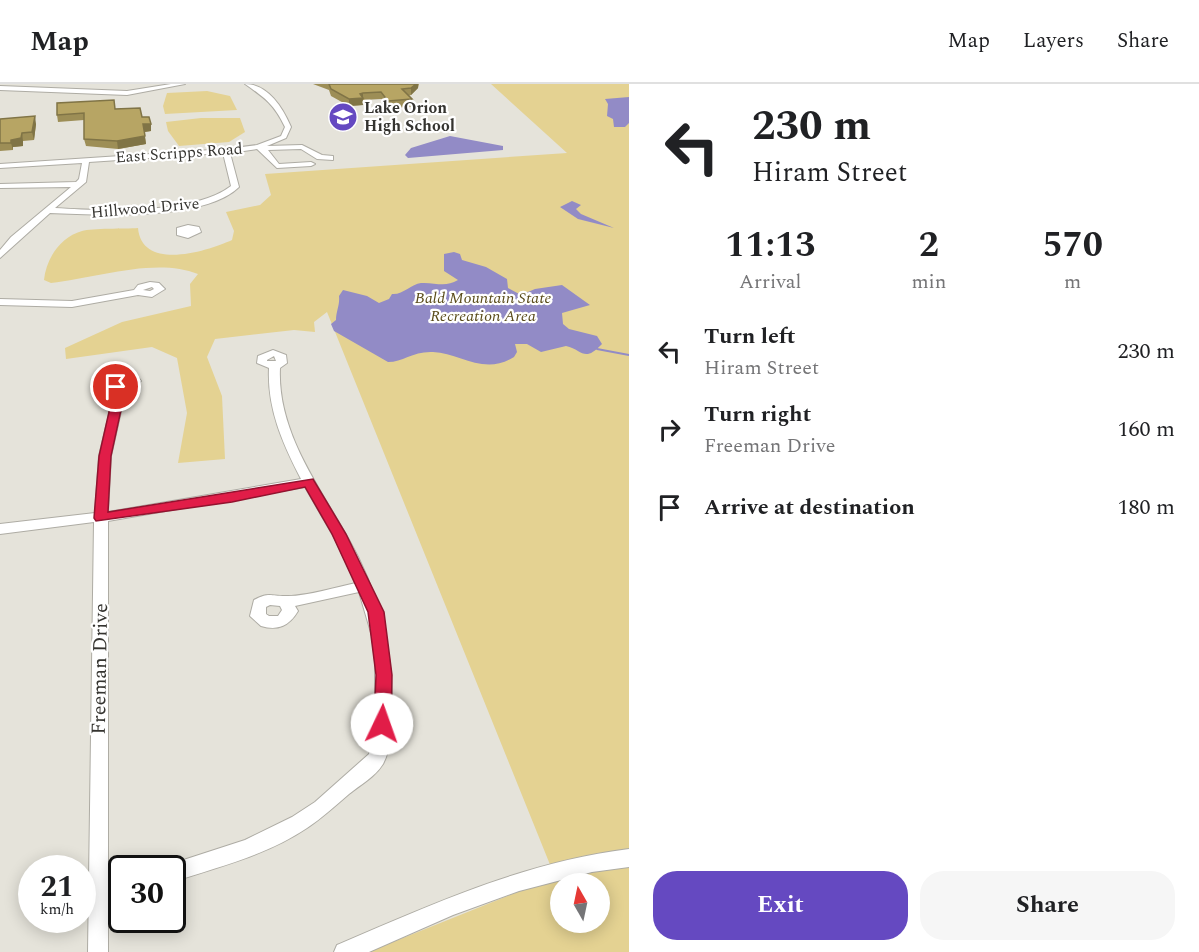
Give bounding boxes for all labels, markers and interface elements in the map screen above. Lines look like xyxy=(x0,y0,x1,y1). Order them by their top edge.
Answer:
text: Map xyxy=(30,20,89,63)
text: Map xyxy=(948,25,990,57)
text: Layers xyxy=(1023,25,1084,57)
text: Share xyxy=(1117,25,1169,57)
text: 230 m xyxy=(752,95,871,158)
place label: Lake Orion High School xyxy=(364,96,455,138)
school or university icon: Lake Orion High School xyxy=(327,101,359,133)
icon: left xyxy=(653,108,731,186)
street label: East Scripps Road xyxy=(114,137,244,169)
text: Hiram Street xyxy=(752,152,907,194)
street label: Hillwood Drive xyxy=(90,191,200,225)
text: 11:13 xyxy=(725,218,815,273)
text: 2 xyxy=(919,218,939,273)
text: 570 xyxy=(1042,218,1103,273)
text: Arrival xyxy=(739,267,801,297)
text: min xyxy=(911,267,946,297)
text: m xyxy=(1064,267,1081,297)
park label: Bald Mountain State Recreation Area xyxy=(415,286,551,328)
text: Turn left xyxy=(704,320,796,353)
icon: left xyxy=(653,335,686,368)
text: 230 m xyxy=(1118,335,1175,368)
text: Hiram Street xyxy=(704,353,819,383)
pin xyxy=(90,361,141,412)
icon: arrive xyxy=(99,370,132,403)
text: Turn right xyxy=(704,398,811,431)
icon: right xyxy=(653,413,686,446)
text: 160 m xyxy=(1118,413,1175,446)
text: Freeman Drive xyxy=(704,431,835,461)
icon: arrive xyxy=(653,491,686,524)
text: Arrive at destination xyxy=(704,491,915,524)
text: 180 m xyxy=(1118,491,1175,524)
street label: Freeman Drive xyxy=(84,603,116,735)
position arrow xyxy=(350,692,414,756)
speed limit sign: 30 xyxy=(108,855,186,933)
text: 21 xyxy=(40,864,74,910)
button: Exit xyxy=(653,871,908,940)
button: Share xyxy=(920,871,1175,940)
north arrow xyxy=(550,873,610,933)
map controls xyxy=(550,873,610,933)
text: km/h xyxy=(40,898,74,921)

